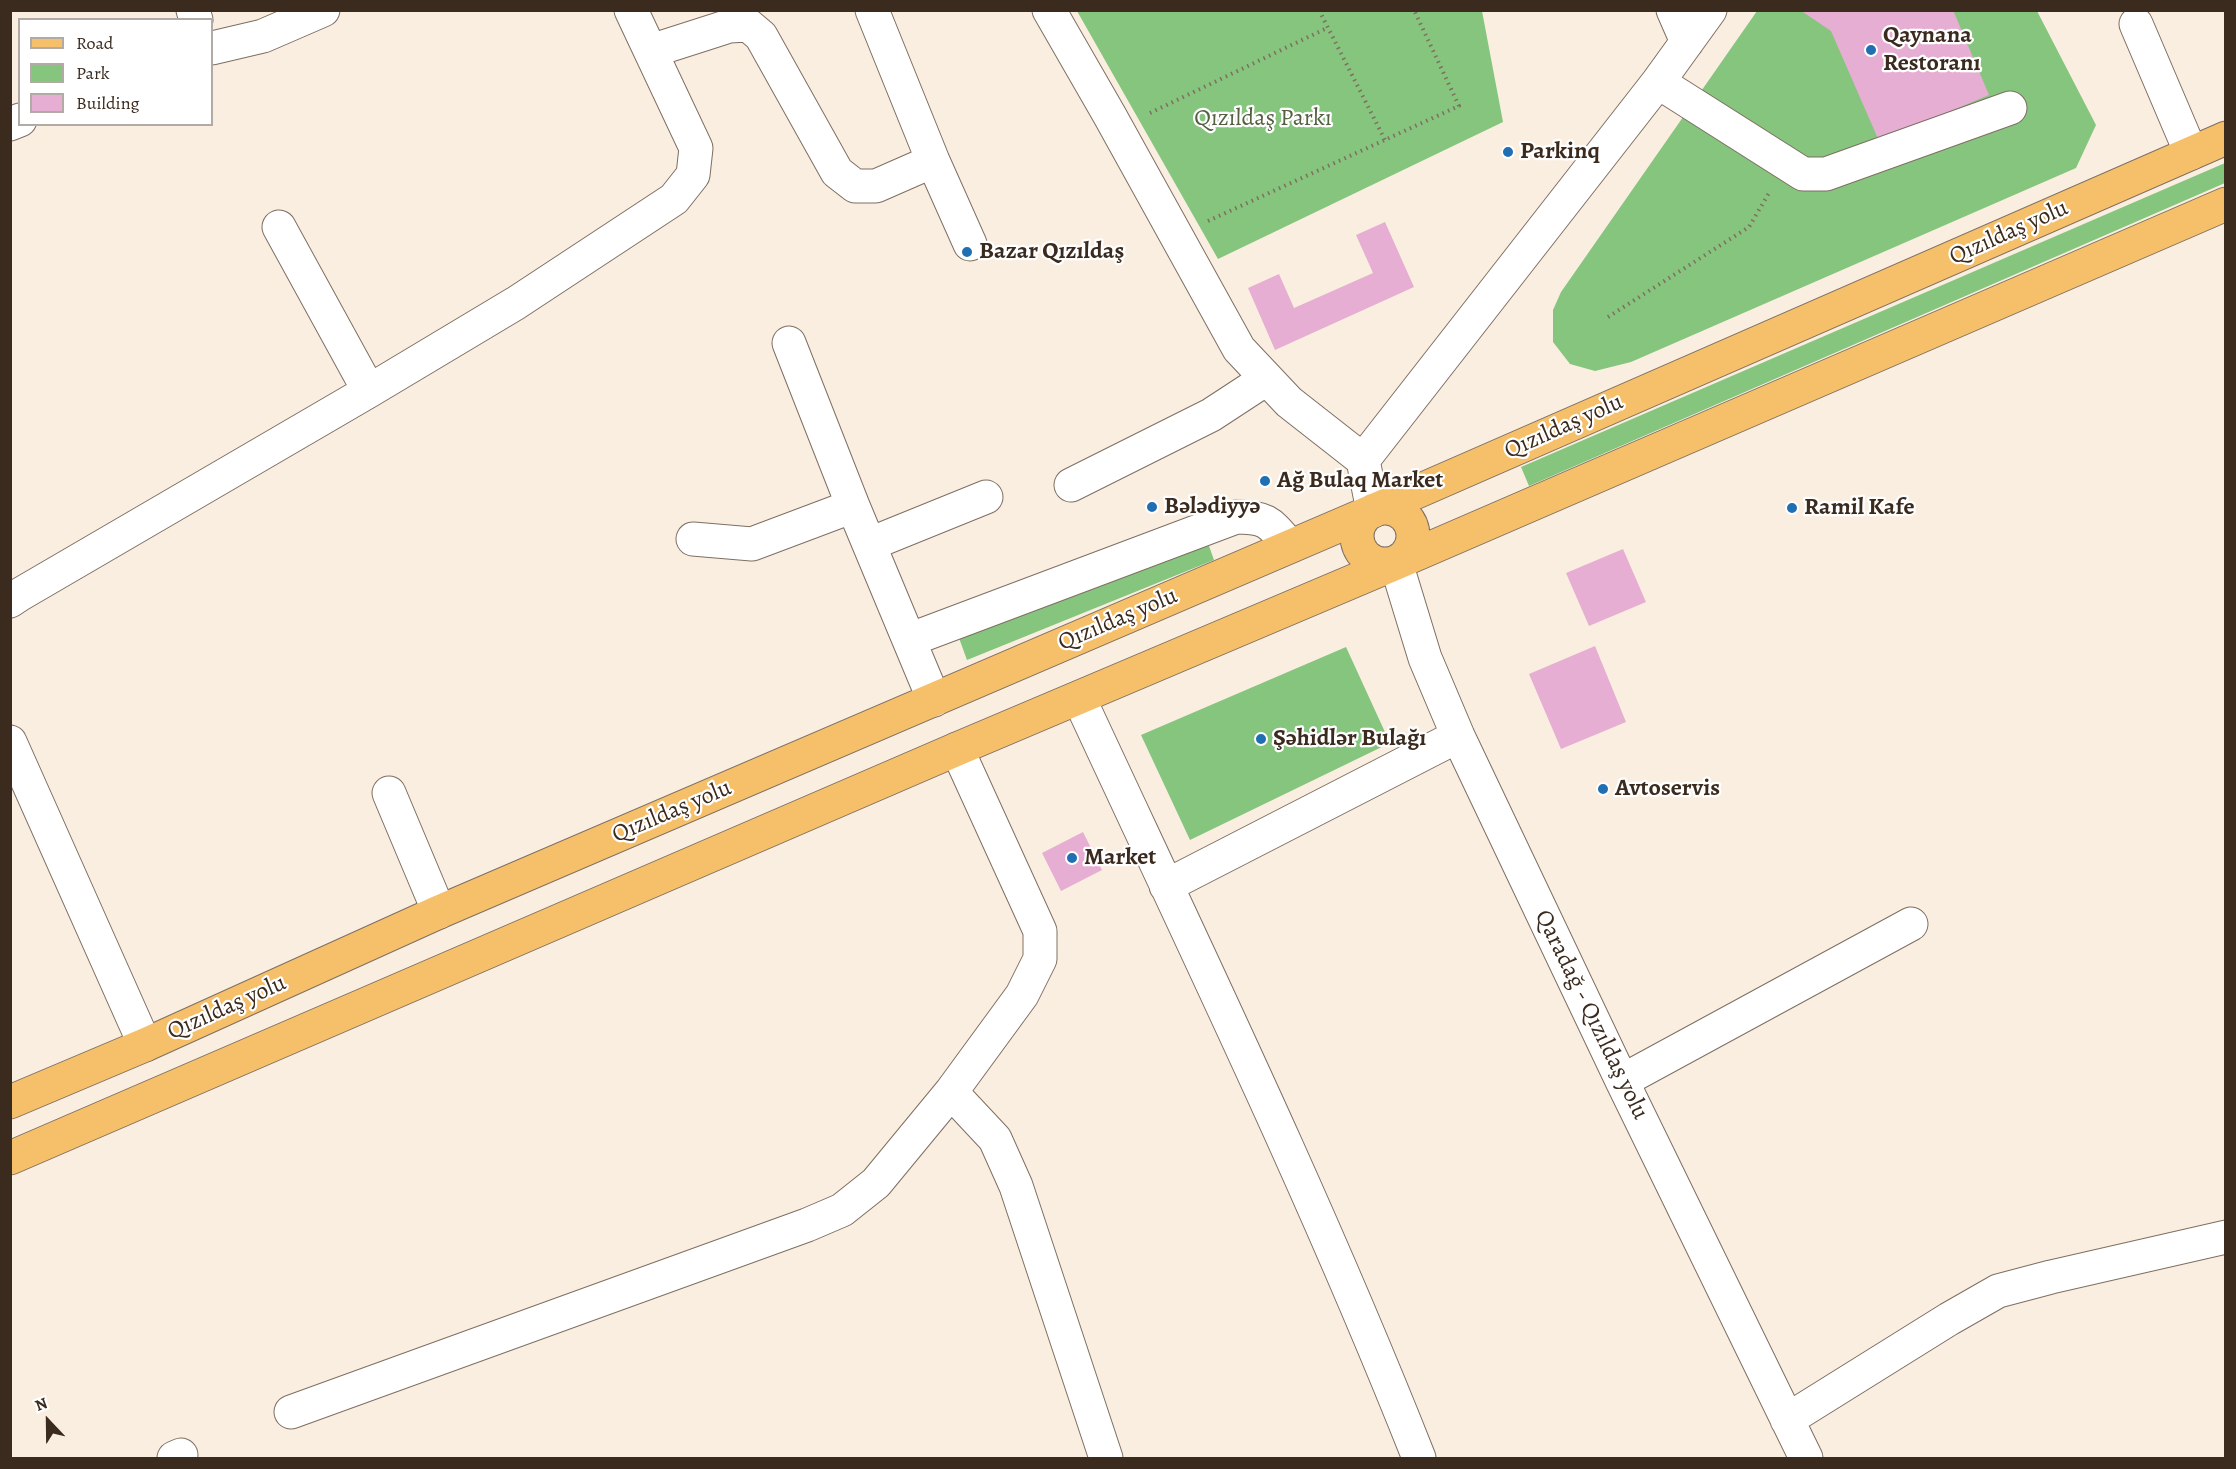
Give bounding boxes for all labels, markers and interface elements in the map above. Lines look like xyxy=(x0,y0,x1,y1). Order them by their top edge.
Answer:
legend xyxy=(18,18,213,126)
place label: Qaynana Restoranı xyxy=(1883,22,1981,78)
text: Road xyxy=(76,31,113,55)
marker: Qaynana Restoranı xyxy=(1864,43,1878,57)
text: Park xyxy=(76,61,110,85)
text: Building xyxy=(76,91,140,115)
park label: Qızıldaş Parkı xyxy=(1194,105,1332,133)
place label: Parkinq xyxy=(1520,138,1600,166)
marker: Parkinq xyxy=(1501,145,1515,159)
street label: Qızıldaş yolu xyxy=(1945,194,2073,272)
place label: Bazar Qızıldaş xyxy=(979,238,1124,266)
marker: Bazar Qızıldaş xyxy=(960,245,974,259)
street label: Qızıldaş yolu xyxy=(1500,388,1628,466)
place label: Ağ Bulaq Market xyxy=(1277,467,1443,495)
marker: Ağ Bulaq Market xyxy=(1258,474,1272,488)
place label: Bələdiyyə xyxy=(1164,493,1260,521)
place label: Ramil Kafe xyxy=(1804,494,1914,522)
marker: Bələdiyyə xyxy=(1145,500,1159,514)
marker: Ramil Kafe xyxy=(1785,501,1799,515)
street label: Qızıldaş yolu xyxy=(1054,582,1182,658)
place label: Şəhidlər Bulağı xyxy=(1273,725,1426,753)
marker: Şəhidlər Bulağı xyxy=(1254,732,1268,746)
street label: Qızıldaş yolu xyxy=(608,774,736,850)
place label: Avtoservis xyxy=(1615,775,1720,803)
marker: Avtoservis xyxy=(1596,782,1610,796)
place label: Market xyxy=(1084,844,1156,872)
marker: Market xyxy=(1065,851,1079,865)
street label: Qaradağ - Qızıldaş yolu xyxy=(1528,906,1654,1124)
street label: Qızıldaş yolu xyxy=(163,969,291,1047)
north arrow xyxy=(18,1391,78,1451)
text: N xyxy=(32,1392,51,1417)

